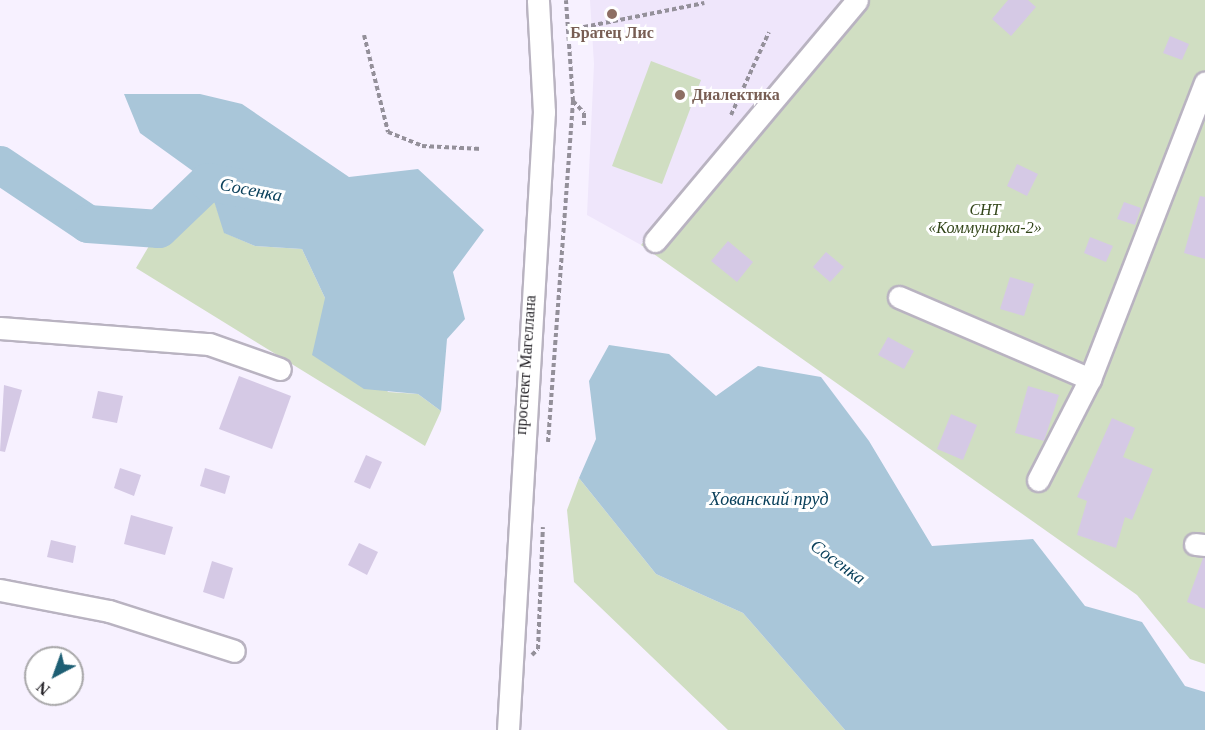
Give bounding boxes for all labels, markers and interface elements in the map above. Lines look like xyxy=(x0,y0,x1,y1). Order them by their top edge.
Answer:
marker: Братец Лис xyxy=(605,7,619,21)
place label: Братец Лис xyxy=(570,23,654,43)
place label: Диалектика xyxy=(692,85,780,105)
marker: Диалектика xyxy=(673,88,687,102)
water label: Сосенка xyxy=(218,173,284,207)
park label: СНТ «Коммунарка-2» xyxy=(928,200,1042,238)
street label: проспект Магеллана xyxy=(512,295,540,435)
water label: Хованский пруд xyxy=(710,488,828,510)
water label: Сосенка xyxy=(806,535,870,589)
north arrow xyxy=(24,646,84,706)
text: N xyxy=(33,678,53,699)

